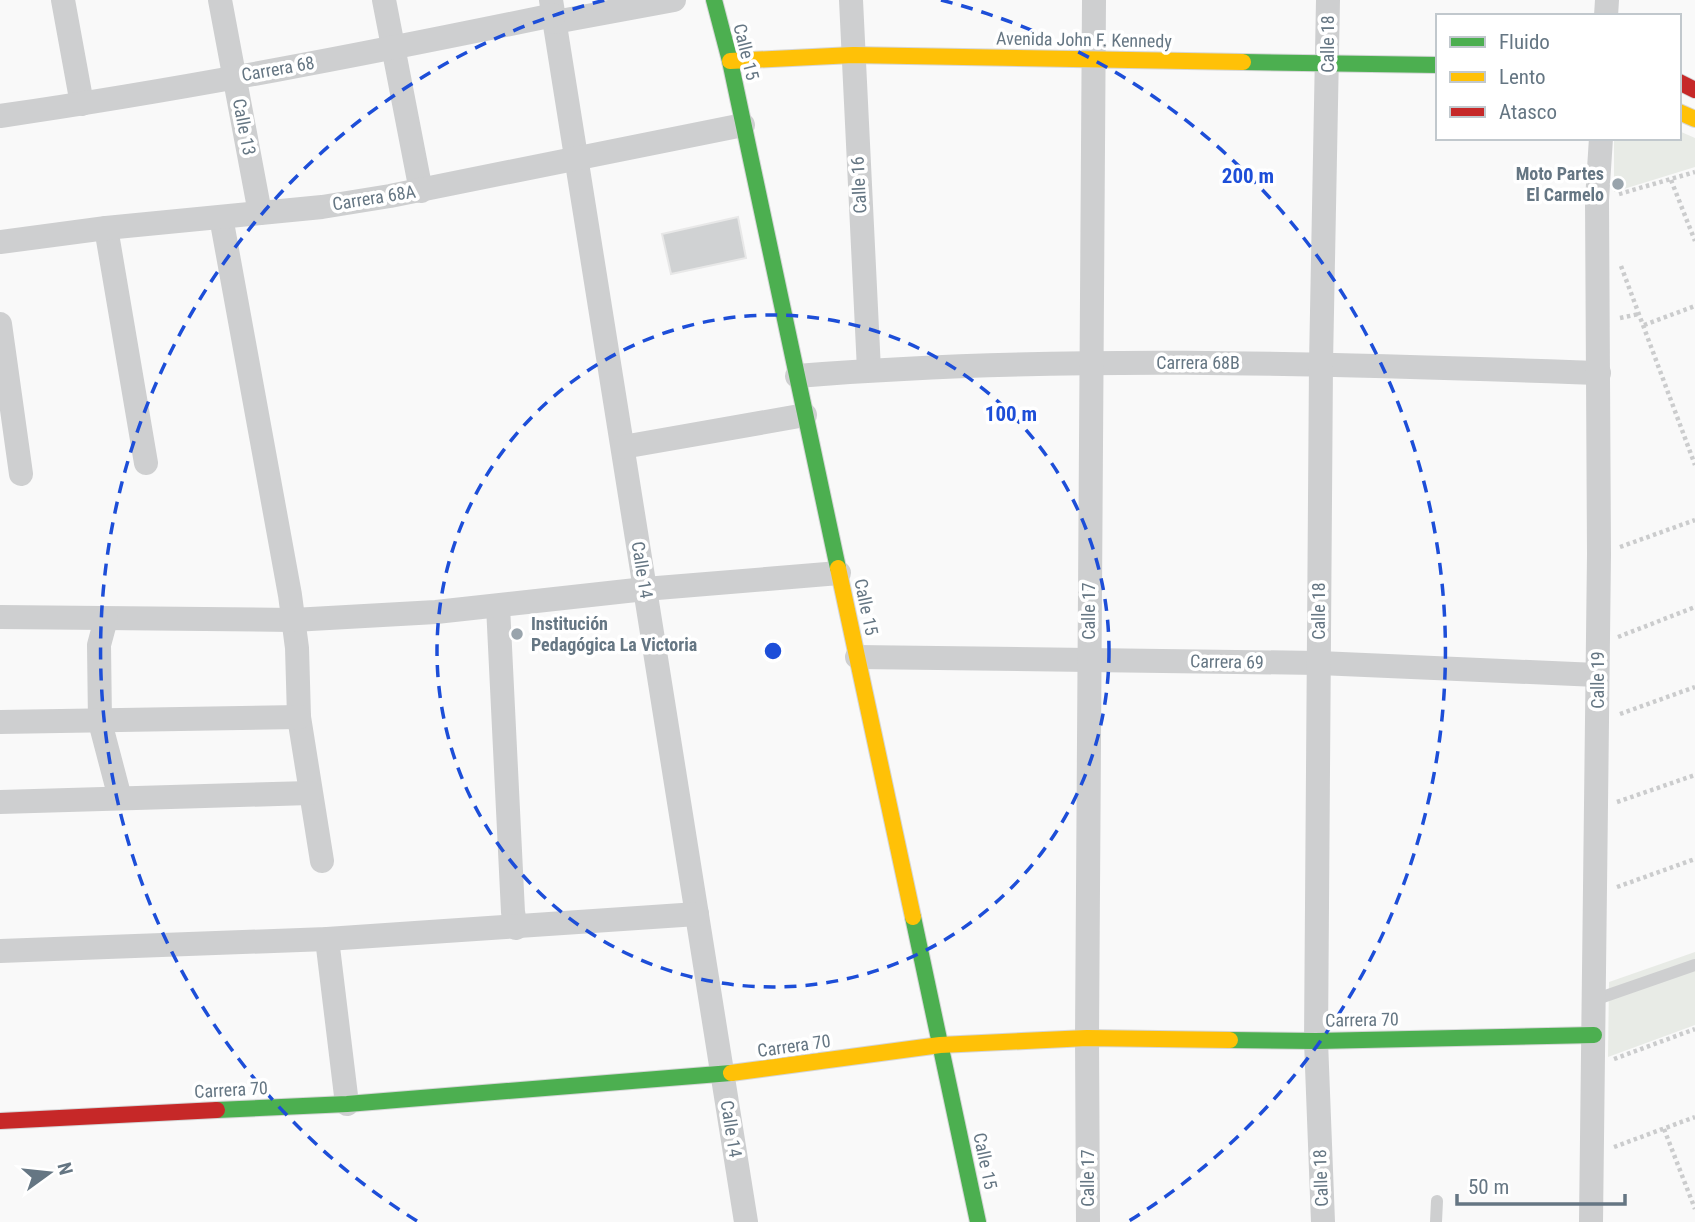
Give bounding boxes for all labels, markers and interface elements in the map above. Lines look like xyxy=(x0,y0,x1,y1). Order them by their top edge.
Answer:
legend xyxy=(1436,14,1681,140)
street label: Calle 18 xyxy=(1317,15,1338,73)
street label: Calle 15 xyxy=(729,21,764,82)
street label: Avenida John F. Kennedy xyxy=(996,27,1172,52)
text: Fluido xyxy=(1499,30,1550,54)
street label: Carrera 68 xyxy=(240,52,316,85)
text: Lento xyxy=(1499,65,1546,89)
street label: Calle 13 xyxy=(229,97,260,157)
text: Atasco xyxy=(1499,100,1557,124)
street label: Calle 16 xyxy=(847,156,870,214)
place label: Moto Partes El Carmelo xyxy=(1516,163,1604,205)
text: 200 m xyxy=(1222,164,1274,188)
marker: Moto Partes El Carmelo xyxy=(1610,176,1626,192)
street label: Carrera 68A xyxy=(331,180,418,214)
street label: Carrera 68B xyxy=(1156,352,1240,373)
text: 100 m xyxy=(985,402,1037,426)
street label: Calle 14 xyxy=(628,540,657,600)
street label: Calle 15 xyxy=(850,577,883,637)
street label: Calle 17 xyxy=(1078,582,1099,640)
street label: Calle 18 xyxy=(1308,582,1329,640)
place label: Institución Pedagógica La Victoria xyxy=(531,613,697,655)
marker: Institución Pedagógica La Victoria xyxy=(509,626,525,642)
centre of rings xyxy=(761,639,785,663)
street label: Carrera 69 xyxy=(1190,650,1264,673)
street label: Calle 19 xyxy=(1587,651,1608,709)
street label: Carrera 70 xyxy=(1325,1008,1399,1031)
street label: Carrera 70 xyxy=(756,1030,832,1061)
street label: Carrera 70 xyxy=(194,1077,268,1102)
street label: Calle 14 xyxy=(717,1099,746,1159)
street label: Calle 15 xyxy=(969,1131,1002,1191)
north arrow xyxy=(14,1138,84,1208)
street label: Calle 17 xyxy=(1077,1149,1098,1207)
street label: Calle 18 xyxy=(1309,1149,1332,1207)
text: N xyxy=(52,1160,78,1177)
scale bar xyxy=(1457,1162,1625,1206)
text: 50 m xyxy=(1468,1175,1509,1199)

